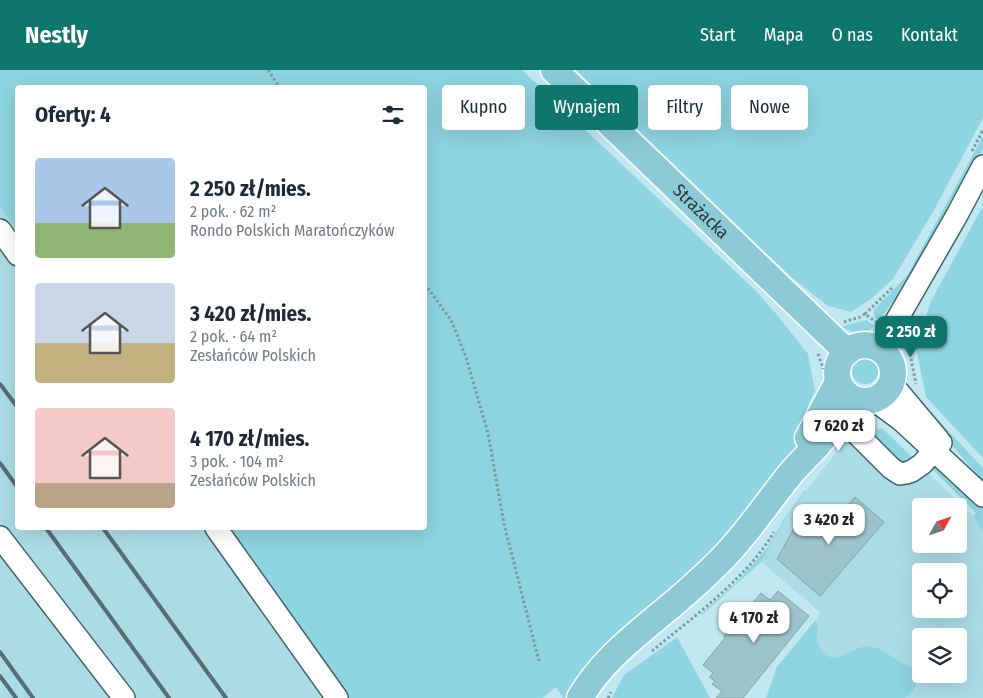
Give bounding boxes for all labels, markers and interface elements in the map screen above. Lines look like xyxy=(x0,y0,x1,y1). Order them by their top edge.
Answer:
text: Nestly xyxy=(25,21,88,49)
text: Start xyxy=(700,24,736,46)
text: Mapa xyxy=(764,24,804,46)
text: O nas xyxy=(832,24,873,46)
text: Kontakt xyxy=(901,24,958,46)
chip: Kupno xyxy=(442,85,525,130)
chip: Wynajem xyxy=(535,85,638,130)
chip: Filtry xyxy=(648,85,721,130)
chip: Nowe xyxy=(731,85,808,130)
icon: filters xyxy=(379,101,407,129)
text: Oferty: 4 xyxy=(35,102,111,128)
text: 2 250 zł/mies. xyxy=(190,176,311,202)
icon: home xyxy=(75,178,135,238)
street label: Strażacka xyxy=(668,179,734,244)
text: 2 pok. · 62 m² xyxy=(190,202,276,221)
text: Rondo Polskich Maratończyków xyxy=(190,221,394,240)
text: 3 420 zł/mies. xyxy=(190,301,311,327)
icon: home xyxy=(75,303,135,363)
pin: 2 250 zł xyxy=(859,316,963,358)
text: 2 250 zł xyxy=(886,322,936,341)
text: 2 pok. · 64 m² xyxy=(190,327,277,346)
text: Zesłańców Polskich xyxy=(190,346,316,365)
pin: 7 620 zł xyxy=(787,410,891,452)
text: 7 620 zł xyxy=(814,416,864,435)
text: 4 170 zł/mies. xyxy=(190,426,309,452)
icon: home xyxy=(75,428,135,488)
text: 3 pok. · 104 m² xyxy=(190,452,284,471)
text: Zesłańców Polskich xyxy=(190,471,316,490)
north arrow xyxy=(912,498,968,552)
map controls xyxy=(912,498,967,683)
pin: 3 420 zł xyxy=(777,504,881,546)
text: 3 420 zł xyxy=(804,510,854,529)
button: locate xyxy=(912,563,967,618)
pin: 4 170 zł xyxy=(702,602,806,644)
text: 4 170 zł xyxy=(730,608,778,627)
button: layers xyxy=(912,628,967,683)

